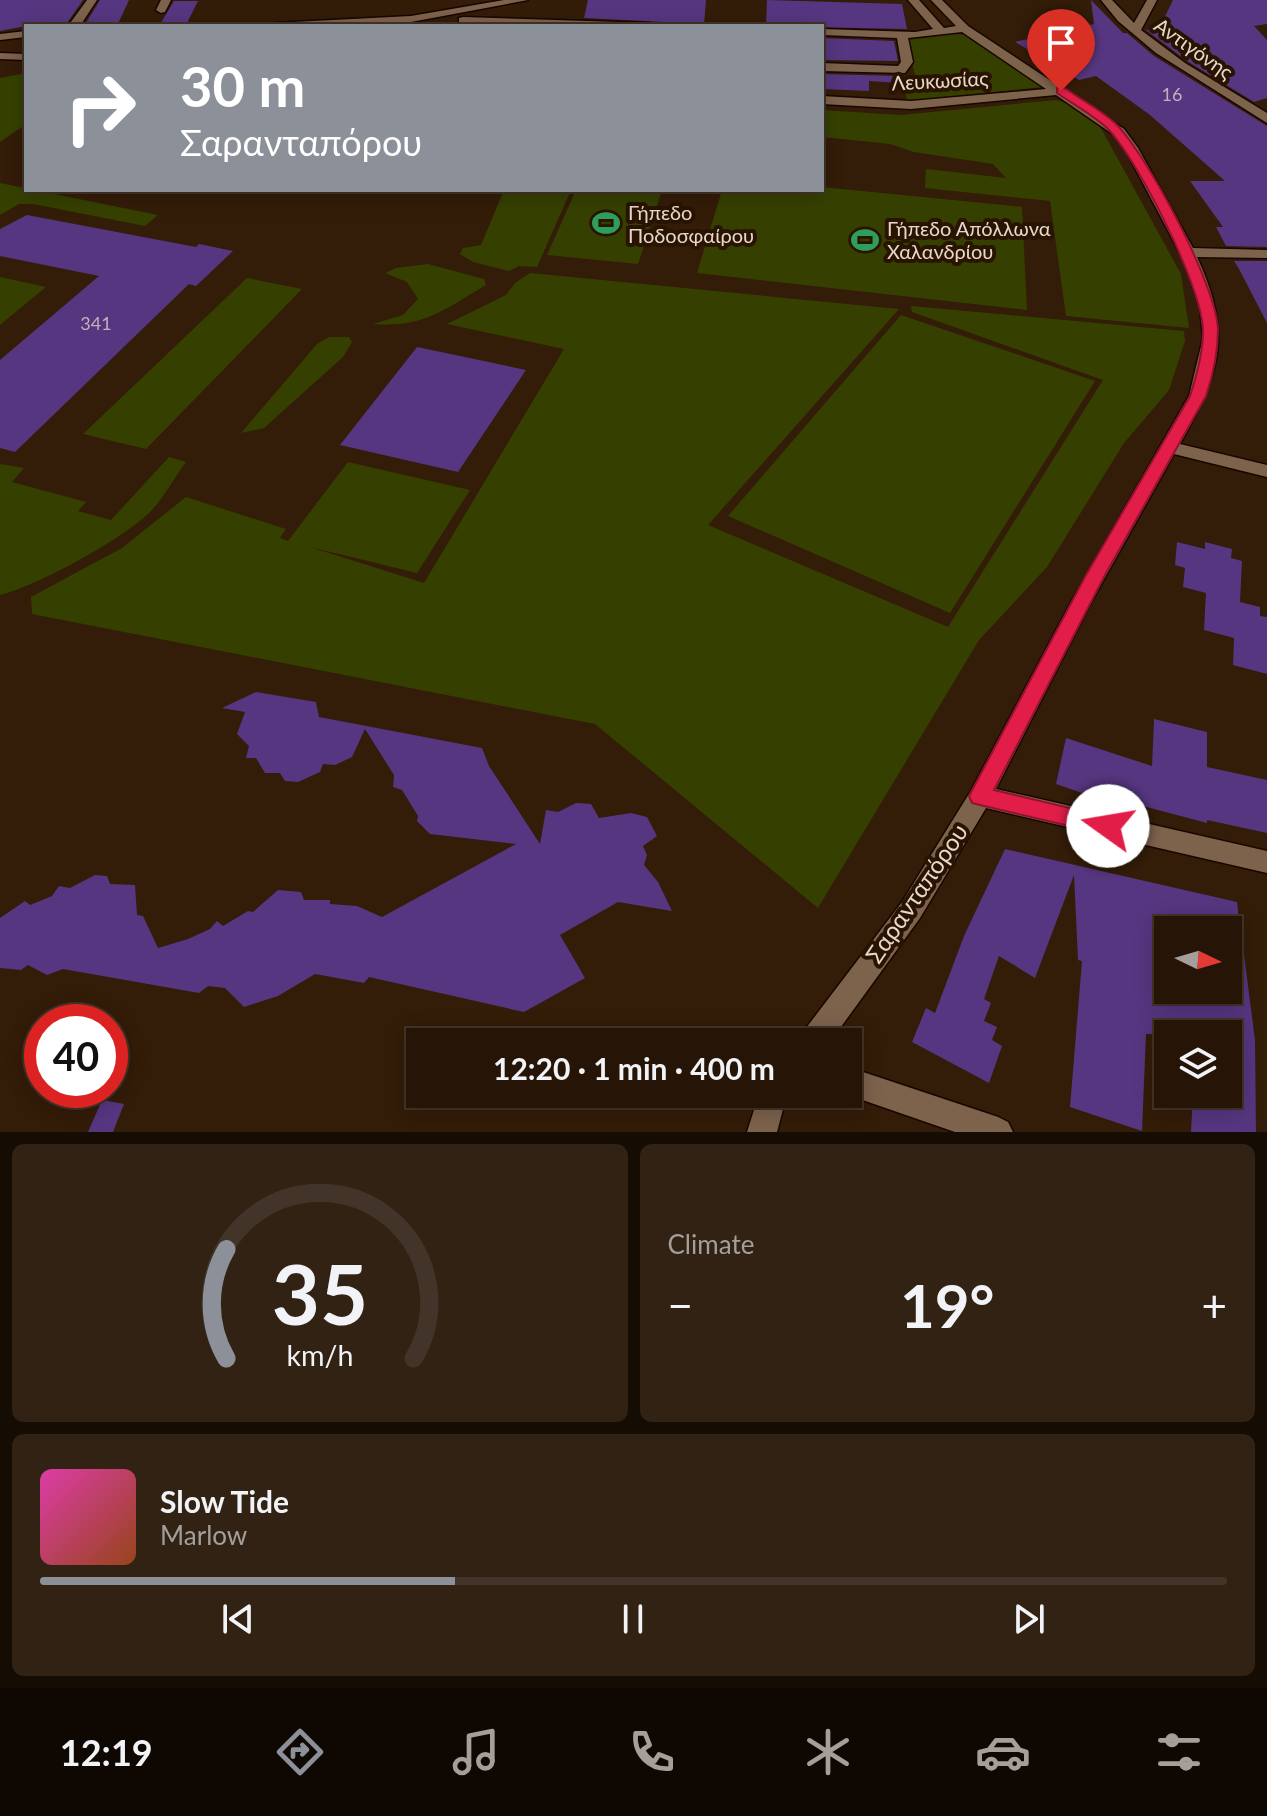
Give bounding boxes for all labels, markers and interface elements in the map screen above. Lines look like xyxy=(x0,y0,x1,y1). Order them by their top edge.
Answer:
pin xyxy=(1027,9,1095,91)
street label: Αντιγόνης xyxy=(1150,12,1238,84)
icon: arrive xyxy=(1039,21,1083,65)
text: 30 m xyxy=(180,52,305,119)
icon: right xyxy=(48,56,152,160)
street label: Λευκωσίας xyxy=(891,65,989,95)
house number: 16 xyxy=(1162,83,1182,105)
text: Σαρανταπόρου xyxy=(180,120,422,164)
place label: Γήπεδο Ποδοσφαίρου xyxy=(628,200,754,247)
sports icon: Γήπεδο Ποδοσφαίρου xyxy=(591,208,621,238)
place label: Γήπεδο Απόλλωνα Χαλανδρίου xyxy=(887,216,1051,263)
sports icon: Γήπεδο Απόλλωνα Χαλανδρίου xyxy=(850,225,880,255)
house number: 341 xyxy=(80,312,112,334)
position arrow xyxy=(1066,784,1150,868)
street label: Σαρανταπόρου xyxy=(859,818,973,968)
north arrow xyxy=(1154,916,1242,1004)
map controls xyxy=(1154,916,1242,1108)
speed limit sign: 40 xyxy=(24,1004,128,1108)
button: layers xyxy=(1154,1020,1242,1108)
text: 12:20 · 1 min · 400 m xyxy=(493,1050,775,1086)
text: Climate xyxy=(668,1228,754,1260)
text: 35 xyxy=(272,1243,368,1343)
text: 19° xyxy=(900,1269,995,1341)
text: − xyxy=(668,1279,693,1331)
text: + xyxy=(1201,1279,1227,1331)
text: km/h xyxy=(286,1338,353,1372)
text: Slow Tide xyxy=(160,1483,289,1519)
text: Marlow xyxy=(160,1519,247,1551)
icon: previous xyxy=(216,1597,260,1641)
icon: pause xyxy=(611,1597,655,1641)
icon: next xyxy=(1007,1597,1051,1641)
icon: directions xyxy=(272,1724,328,1780)
icon: music xyxy=(448,1724,504,1780)
icon: phone xyxy=(624,1724,680,1780)
icon: climate xyxy=(800,1724,856,1780)
icon: car xyxy=(975,1724,1031,1780)
icon: filters xyxy=(1151,1724,1207,1780)
text: 12:19 xyxy=(60,1730,153,1774)

